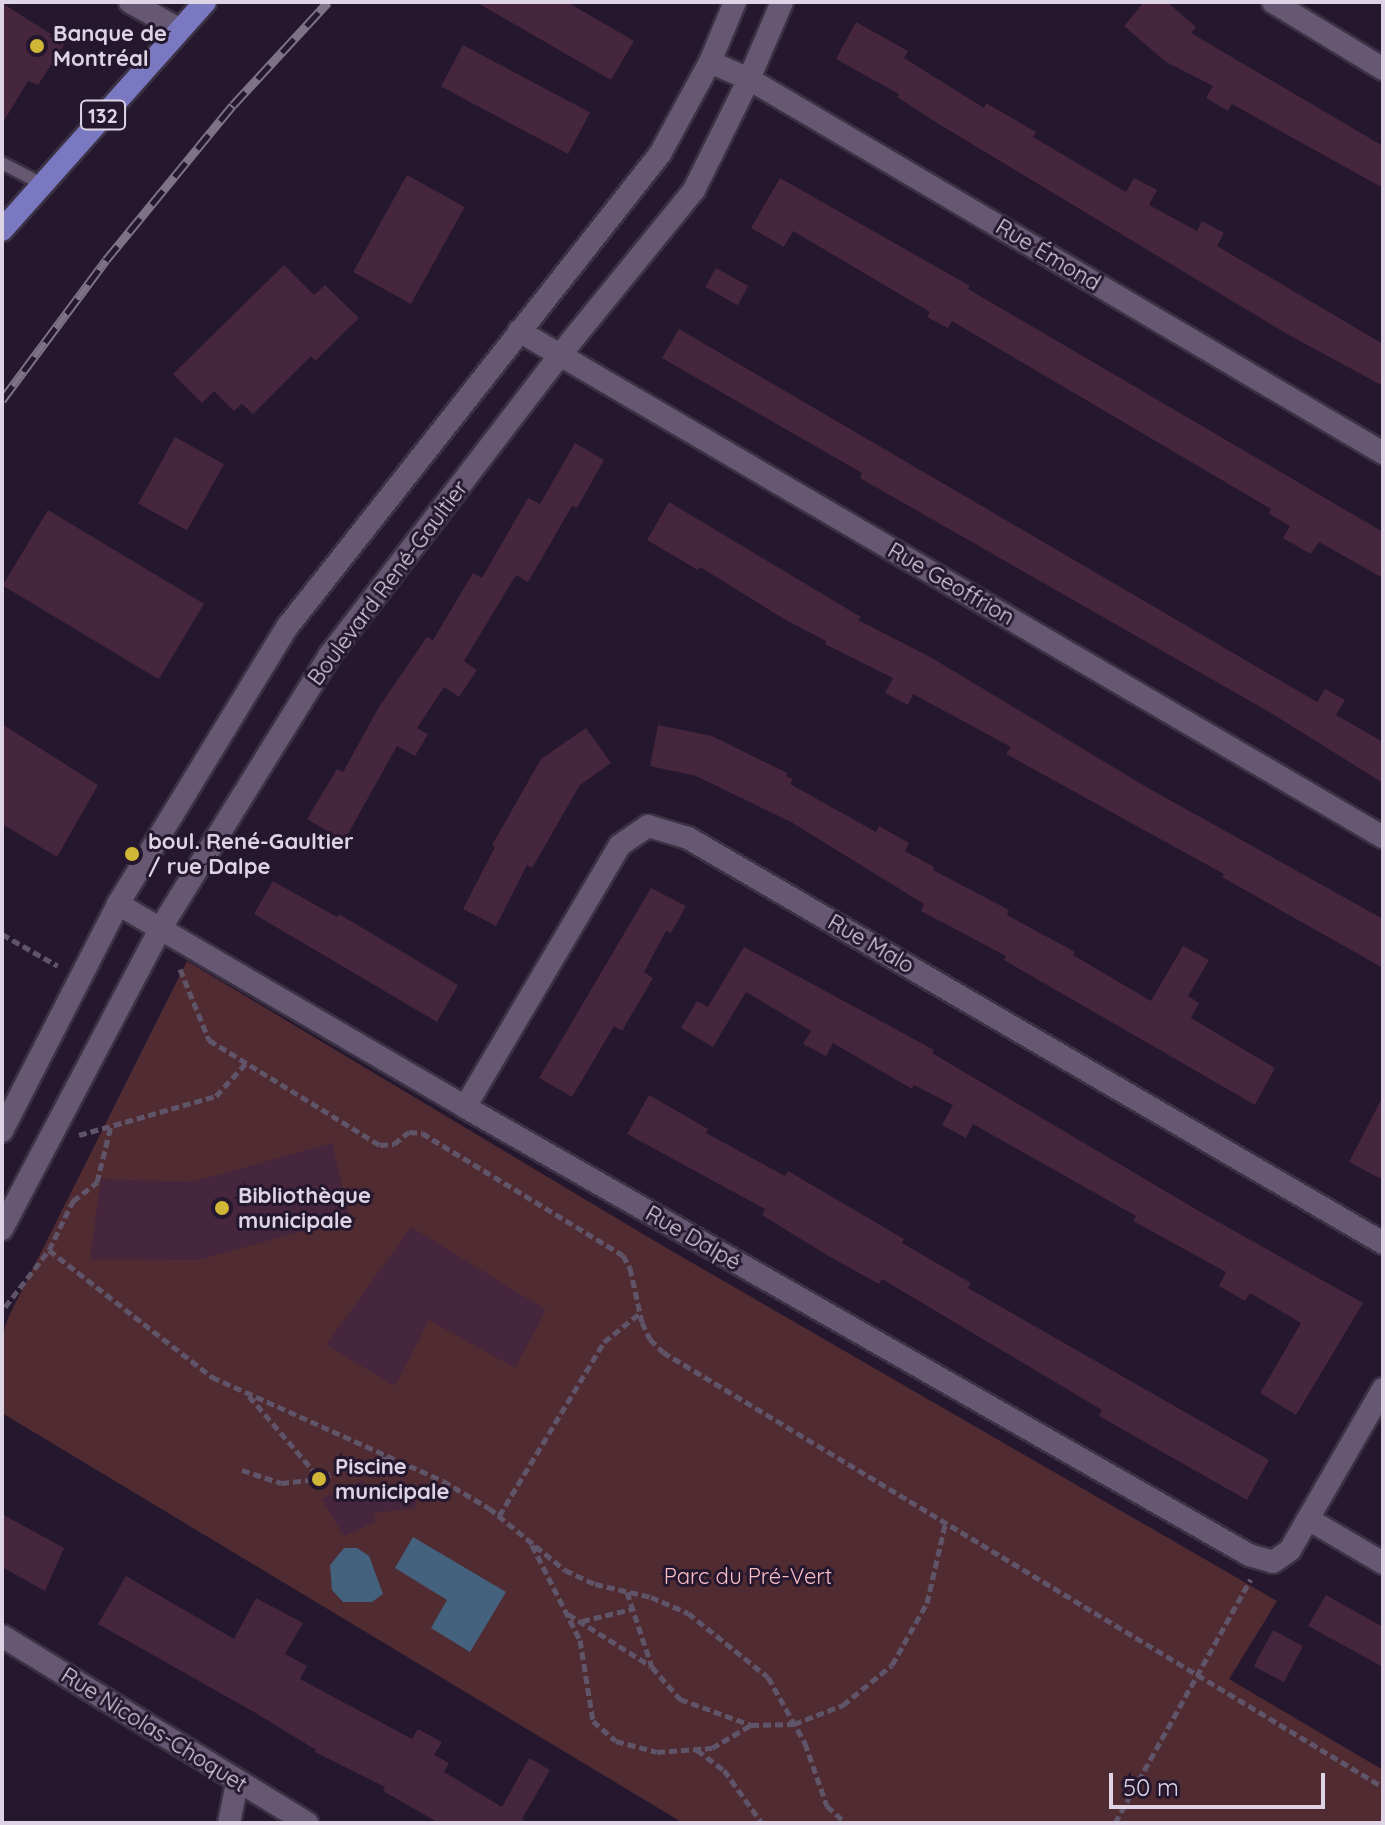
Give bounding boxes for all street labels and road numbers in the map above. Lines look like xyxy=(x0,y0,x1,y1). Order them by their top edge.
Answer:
road number: 132 xyxy=(79,99,127,131)
street label: Rue Émond xyxy=(991,213,1105,297)
street label: Boulevard René-Gaultier xyxy=(302,475,474,691)
street label: Rue Geoffrion xyxy=(883,537,1019,631)
street label: Rue Malo xyxy=(823,909,919,979)
street label: Rue Dalpé xyxy=(641,1200,745,1276)
street label: Rue Nicolas-Choquet xyxy=(56,1662,252,1798)

